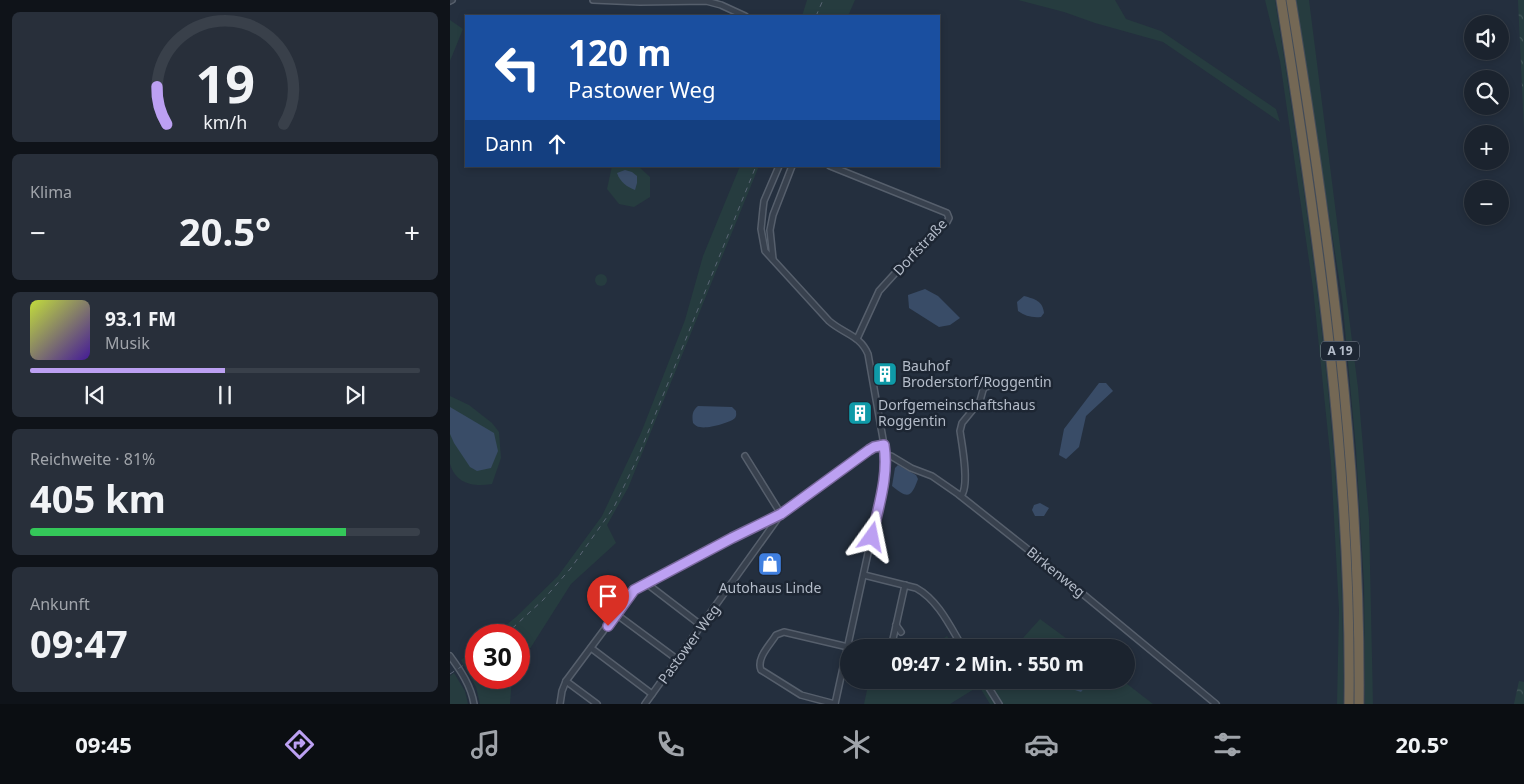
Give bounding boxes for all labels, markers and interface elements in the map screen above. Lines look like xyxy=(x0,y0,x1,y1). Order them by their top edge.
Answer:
map controls xyxy=(1464,15,1509,225)
button: sound xyxy=(1464,15,1509,60)
text: 120 m xyxy=(568,29,671,76)
icon: left xyxy=(485,35,550,100)
text: 19 xyxy=(195,47,255,118)
button: search xyxy=(1464,70,1509,115)
text: Pastower Weg xyxy=(568,74,715,104)
text: km/h xyxy=(203,110,247,134)
button: + xyxy=(1464,125,1509,170)
icon: ahead xyxy=(543,130,571,158)
text: Dann xyxy=(485,131,533,157)
button: − xyxy=(1464,180,1509,225)
text: Klima xyxy=(30,181,72,203)
text: 20.5° xyxy=(179,205,271,257)
text: − xyxy=(30,213,46,251)
text: + xyxy=(404,213,420,251)
street label: Dorfstraße xyxy=(888,214,951,279)
text: 93.1 FM xyxy=(105,306,176,332)
text: Musik xyxy=(105,332,150,354)
road number: A 19 xyxy=(1321,342,1359,361)
place label: Bauhof Broderstorf/Roggentin xyxy=(902,356,1052,391)
building icon: Bauhof Broderstorf/Roggentin xyxy=(872,361,898,387)
icon: previous xyxy=(81,381,109,409)
icon: pause xyxy=(211,381,239,409)
icon: next xyxy=(341,381,369,409)
place label: Dorfgemeinschaftshaus Roggentin xyxy=(878,395,1036,430)
building icon: Dorfgemeinschaftshaus Roggentin xyxy=(847,400,873,426)
text: Reichweite · 81% xyxy=(30,448,155,470)
text: 405 km xyxy=(30,472,166,524)
position arrow xyxy=(845,510,897,562)
street label: Birkenweg xyxy=(1023,542,1090,601)
shop icon: Autohaus Linde xyxy=(757,551,783,577)
pin xyxy=(587,575,629,626)
place label: Autohaus Linde xyxy=(719,578,821,597)
icon: arrive xyxy=(594,582,622,610)
text: Ankunft xyxy=(30,593,90,615)
street label: Pastower Weg xyxy=(653,600,724,687)
text: 09:47 xyxy=(30,617,128,669)
speed limit sign: 30 xyxy=(465,624,530,689)
text: 09:47 · 2 Min. · 550 m xyxy=(891,651,1084,677)
icon: directions xyxy=(282,727,317,762)
icon: music xyxy=(468,727,503,762)
icon: phone xyxy=(653,727,688,762)
icon: climate xyxy=(839,727,874,762)
icon: car xyxy=(1024,727,1059,762)
icon: filters xyxy=(1210,727,1245,762)
text: 09:45 xyxy=(75,729,132,759)
text: 20.5° xyxy=(1395,729,1449,759)

